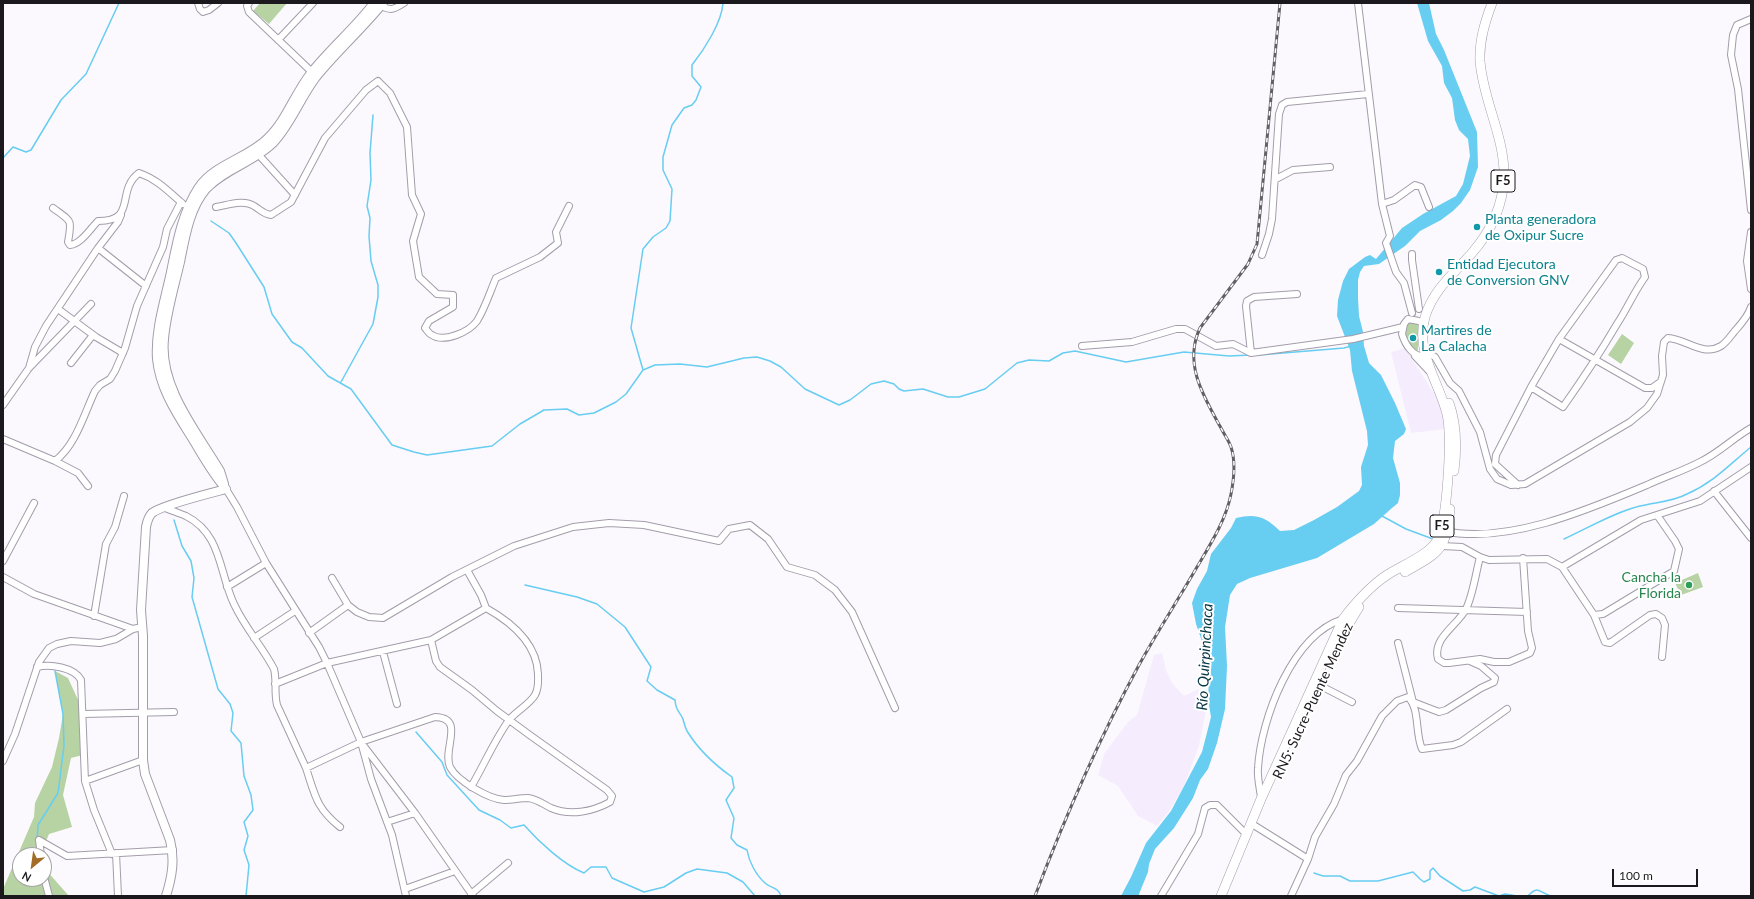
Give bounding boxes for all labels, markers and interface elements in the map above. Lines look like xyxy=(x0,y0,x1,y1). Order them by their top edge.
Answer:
road number: F5 xyxy=(1491,170,1515,192)
place label: Planta generadora de Oxipur Sucre xyxy=(1485,211,1596,244)
marker: Planta generadora de Oxipur Sucre xyxy=(1472,222,1482,232)
place label: Entidad Ejecutora de Conversion GNV xyxy=(1447,256,1569,288)
marker: Entidad Ejecutora de Conversion GNV xyxy=(1434,267,1444,277)
place label: Martires de La Calacha xyxy=(1421,322,1492,354)
marker: Martires de La Calacha xyxy=(1408,333,1418,343)
road number: F5 xyxy=(1430,515,1454,537)
place label: Cancha la Florida xyxy=(1622,569,1681,602)
marker: Cancha la Florida xyxy=(1684,580,1694,590)
water label: Río Quirpinchaca xyxy=(1193,603,1217,711)
street label: RN5: Sucre-Puente Mendez xyxy=(1269,620,1357,782)
north arrow xyxy=(12,847,52,887)
scale bar xyxy=(1614,861,1700,887)
text: 100 m xyxy=(1619,868,1653,883)
text: N xyxy=(20,869,33,885)

